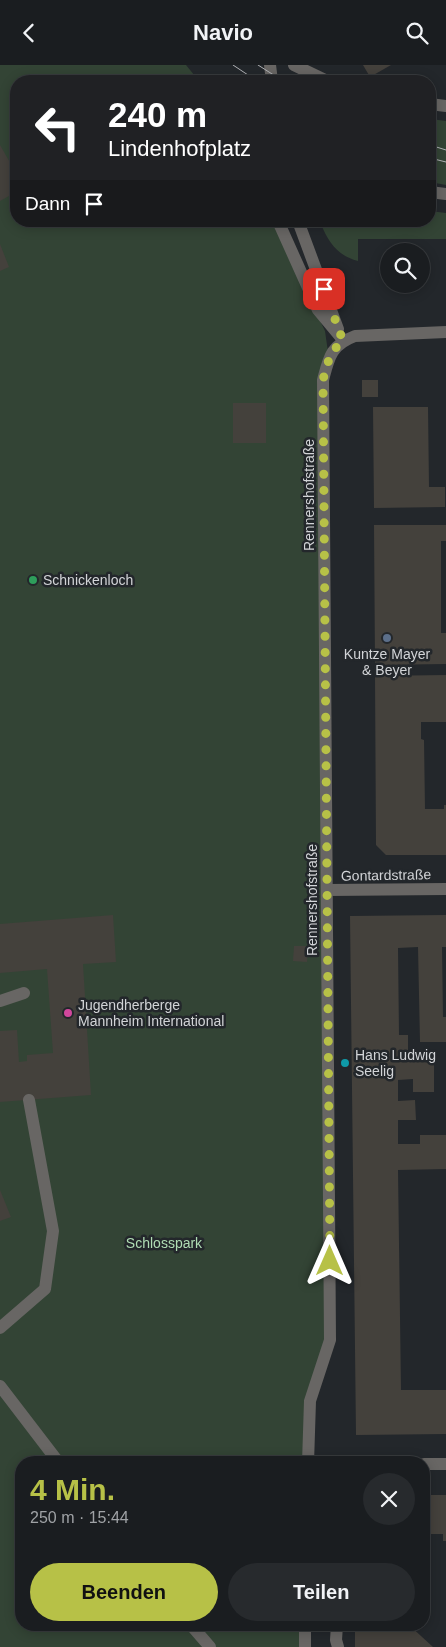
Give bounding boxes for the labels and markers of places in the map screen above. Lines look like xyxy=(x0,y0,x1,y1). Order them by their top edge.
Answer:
pin xyxy=(303,268,345,310)
place label: Schnickenloch xyxy=(43,572,133,588)
marker: Schnickenloch xyxy=(27,574,39,586)
marker: Kuntze Mayer & Beyer xyxy=(381,632,393,644)
place label: Kuntze Mayer & Beyer xyxy=(344,646,431,678)
place label: Jugendherberge Mannheim International xyxy=(78,997,224,1029)
marker: Jugendherberge Mannheim International xyxy=(62,1007,74,1019)
place label: Hans Ludwig Seelig xyxy=(355,1047,436,1079)
marker: Hans Ludwig Seelig xyxy=(339,1057,351,1069)

